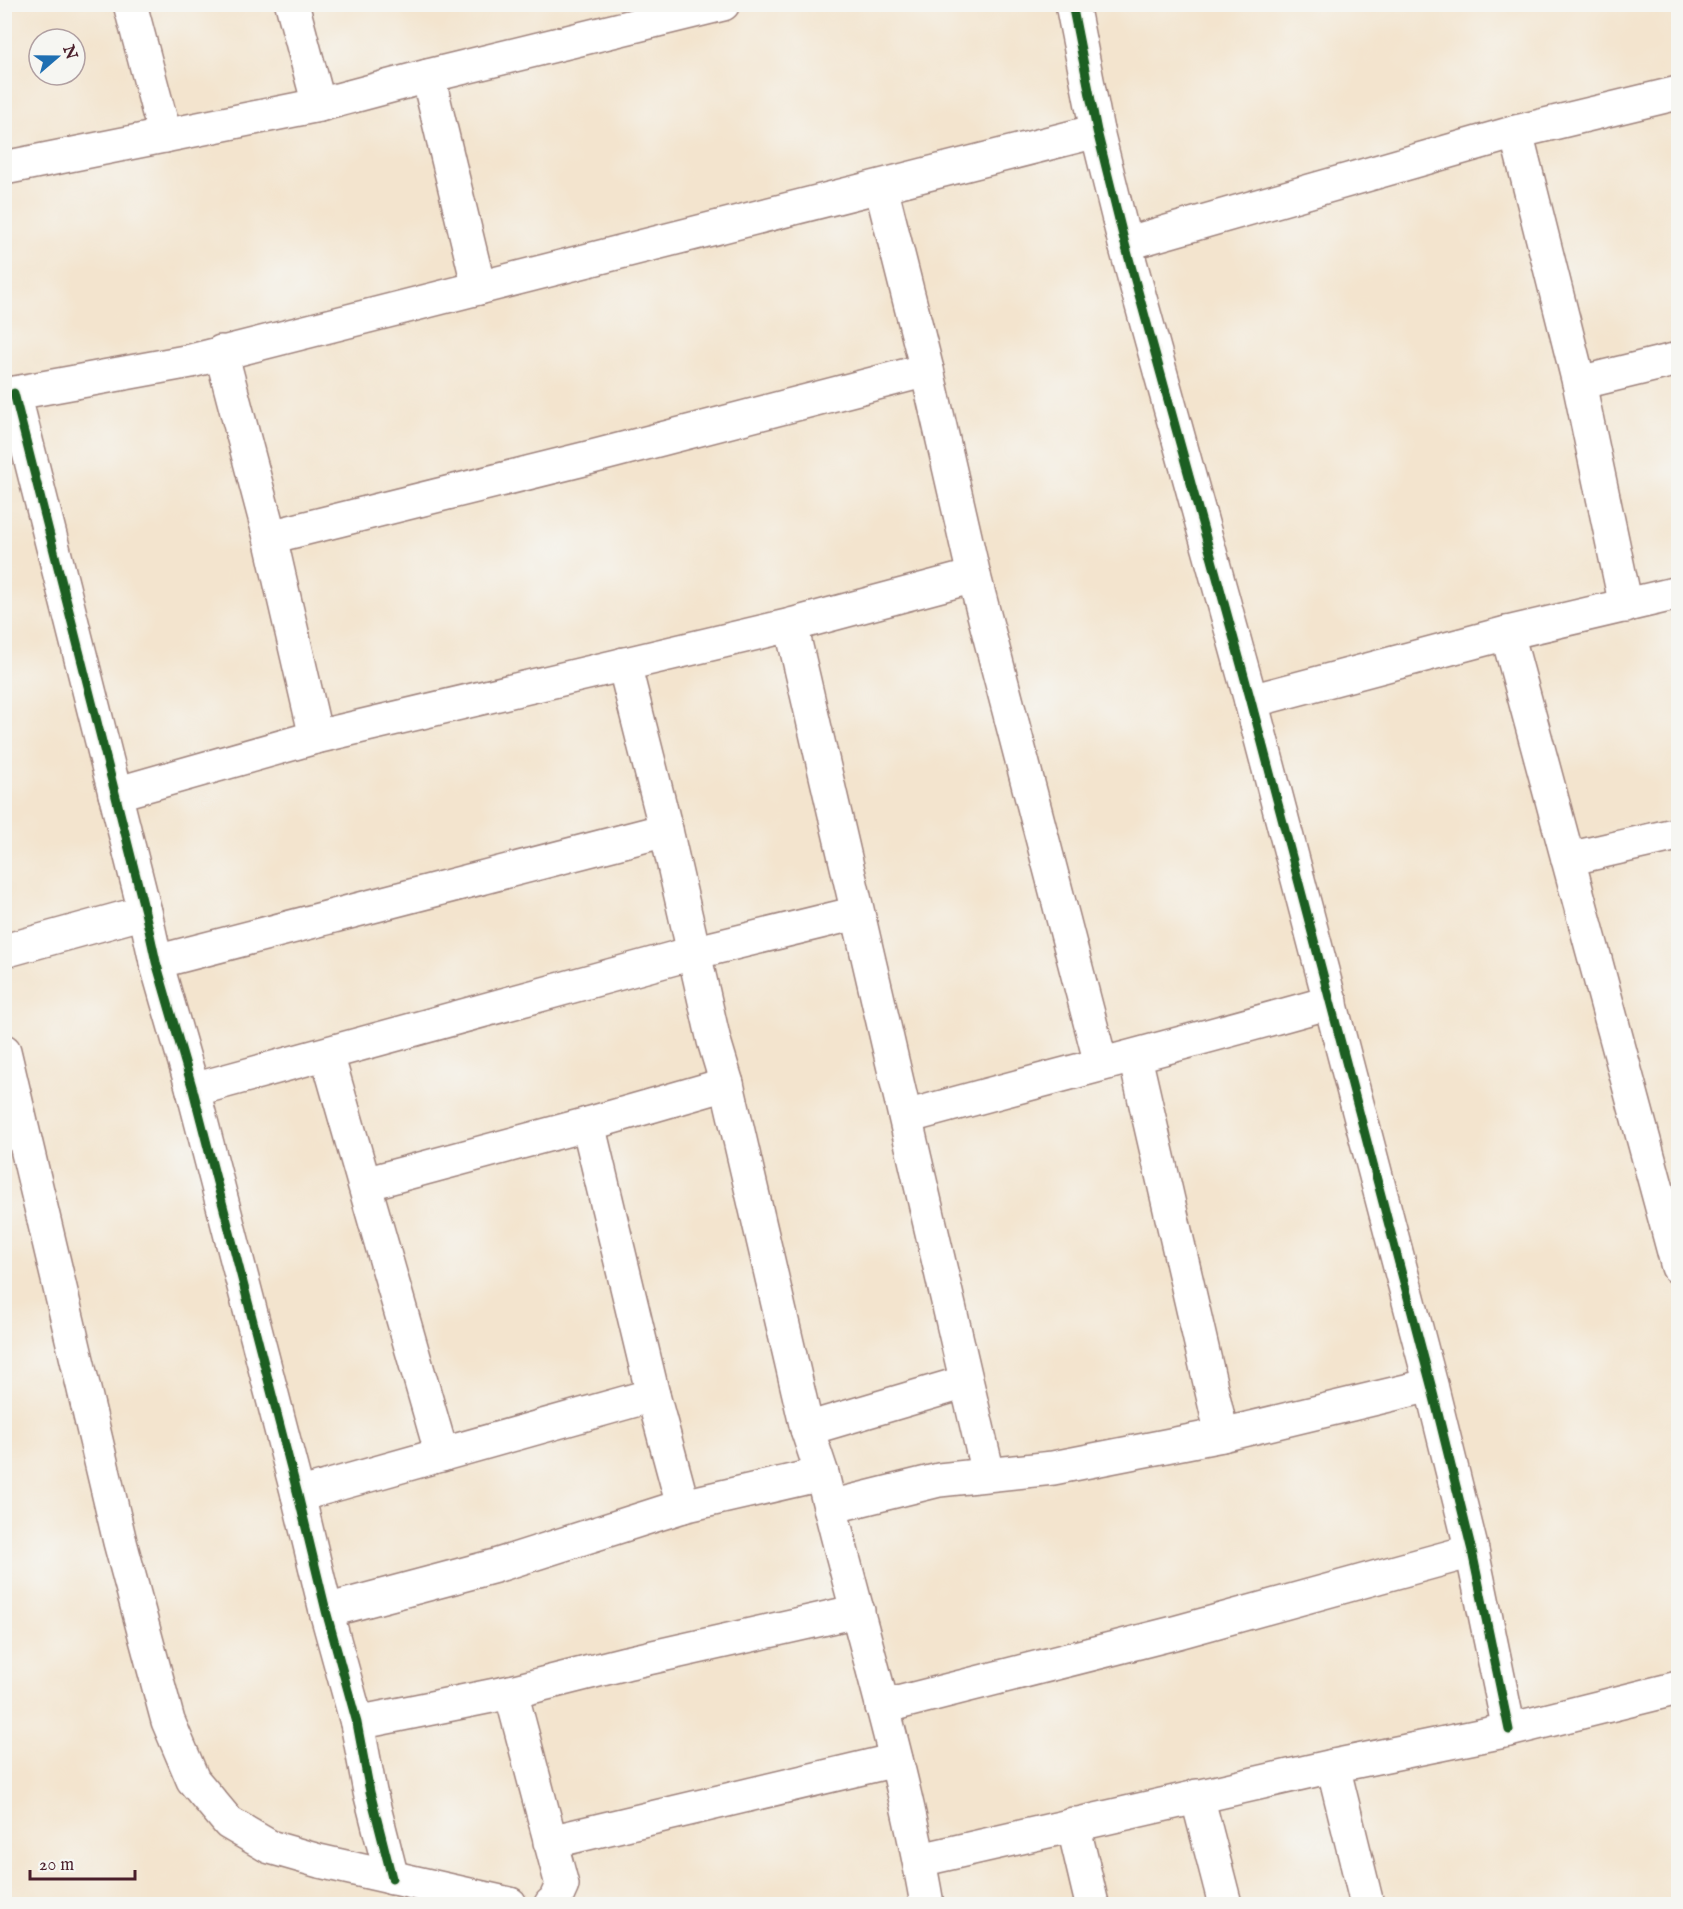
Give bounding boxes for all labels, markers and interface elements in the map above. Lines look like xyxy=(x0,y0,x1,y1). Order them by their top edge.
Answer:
north arrow xyxy=(27,27,87,87)
text: N xyxy=(57,42,81,63)
scale bar xyxy=(30,1843,135,1881)
text: 20 m xyxy=(39,1854,74,1877)

